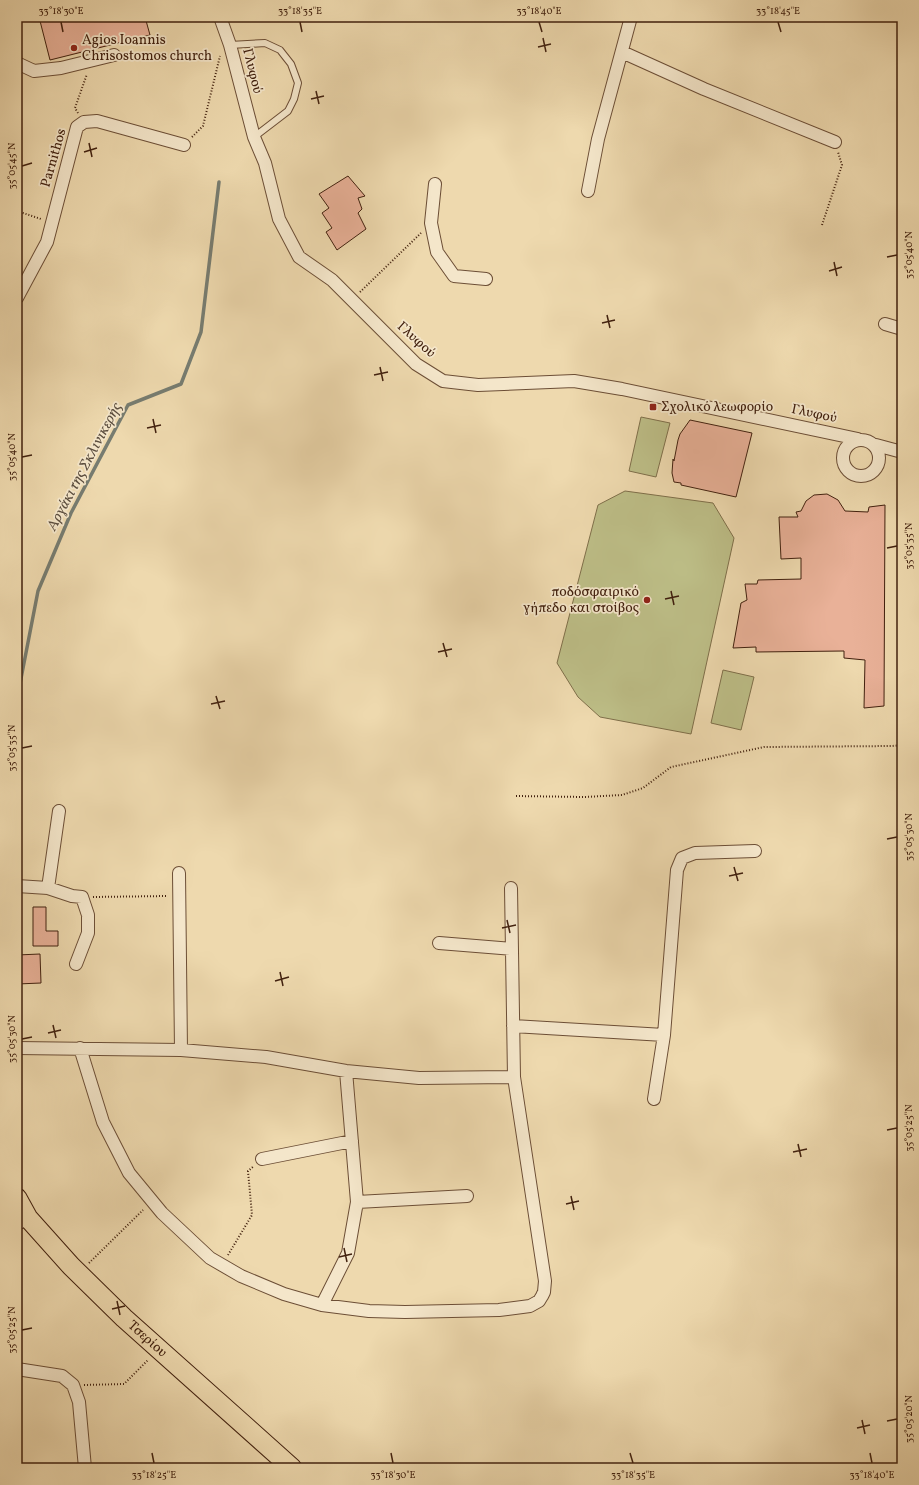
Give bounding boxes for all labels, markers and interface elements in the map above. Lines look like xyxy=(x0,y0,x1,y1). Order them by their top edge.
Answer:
text: 33°18'30"E xyxy=(38,4,84,18)
text: 33°18'35"E xyxy=(278,4,322,18)
text: 33°18'40"E xyxy=(516,4,562,18)
text: 33°18'45"E xyxy=(756,4,800,18)
place label: Agios Ioannis Chrisostomos church xyxy=(82,31,212,66)
marker: Agios Ioannis Chrisostomos church xyxy=(69,43,79,53)
street label: Γλυφού xyxy=(237,46,267,96)
street label: Parnithos xyxy=(37,126,71,190)
text: 35°05'45"N xyxy=(5,142,19,189)
text: 35°05'40"N xyxy=(902,231,916,279)
street label: Γλυφού xyxy=(393,318,440,363)
place label: Σχολικό λεωφορίο xyxy=(661,398,773,417)
water label: Αργάκι της Σκλινικερής xyxy=(42,399,128,536)
street label: Γλυφού xyxy=(790,400,839,428)
marker: Σχολικό λεωφορίο xyxy=(648,402,658,412)
text: 35°05'40"N xyxy=(5,433,19,481)
text: 35°05'35"N xyxy=(902,522,916,569)
place label: ποδόσφαιρικό γήπεδο και στοίβος xyxy=(523,583,639,618)
marker: ποδόσφαιρικό γήπεδο και στοίβος xyxy=(642,595,652,605)
text: 35°05'35"N xyxy=(5,724,19,771)
text: 35°05'30"N xyxy=(902,813,916,861)
text: 35°05'30"N xyxy=(5,1015,19,1063)
text: 35°05'25"N xyxy=(902,1104,916,1152)
text: 35°05'25"N xyxy=(5,1306,19,1354)
street label: Τσερίου xyxy=(124,1316,171,1362)
text: 35°05'20"N xyxy=(902,1394,916,1443)
text: 33°18'25"E xyxy=(132,1468,176,1482)
text: 33°18'30"E xyxy=(370,1468,416,1482)
text: 33°18'35"E xyxy=(611,1468,655,1482)
text: 33°18'40"E xyxy=(849,1468,895,1482)

